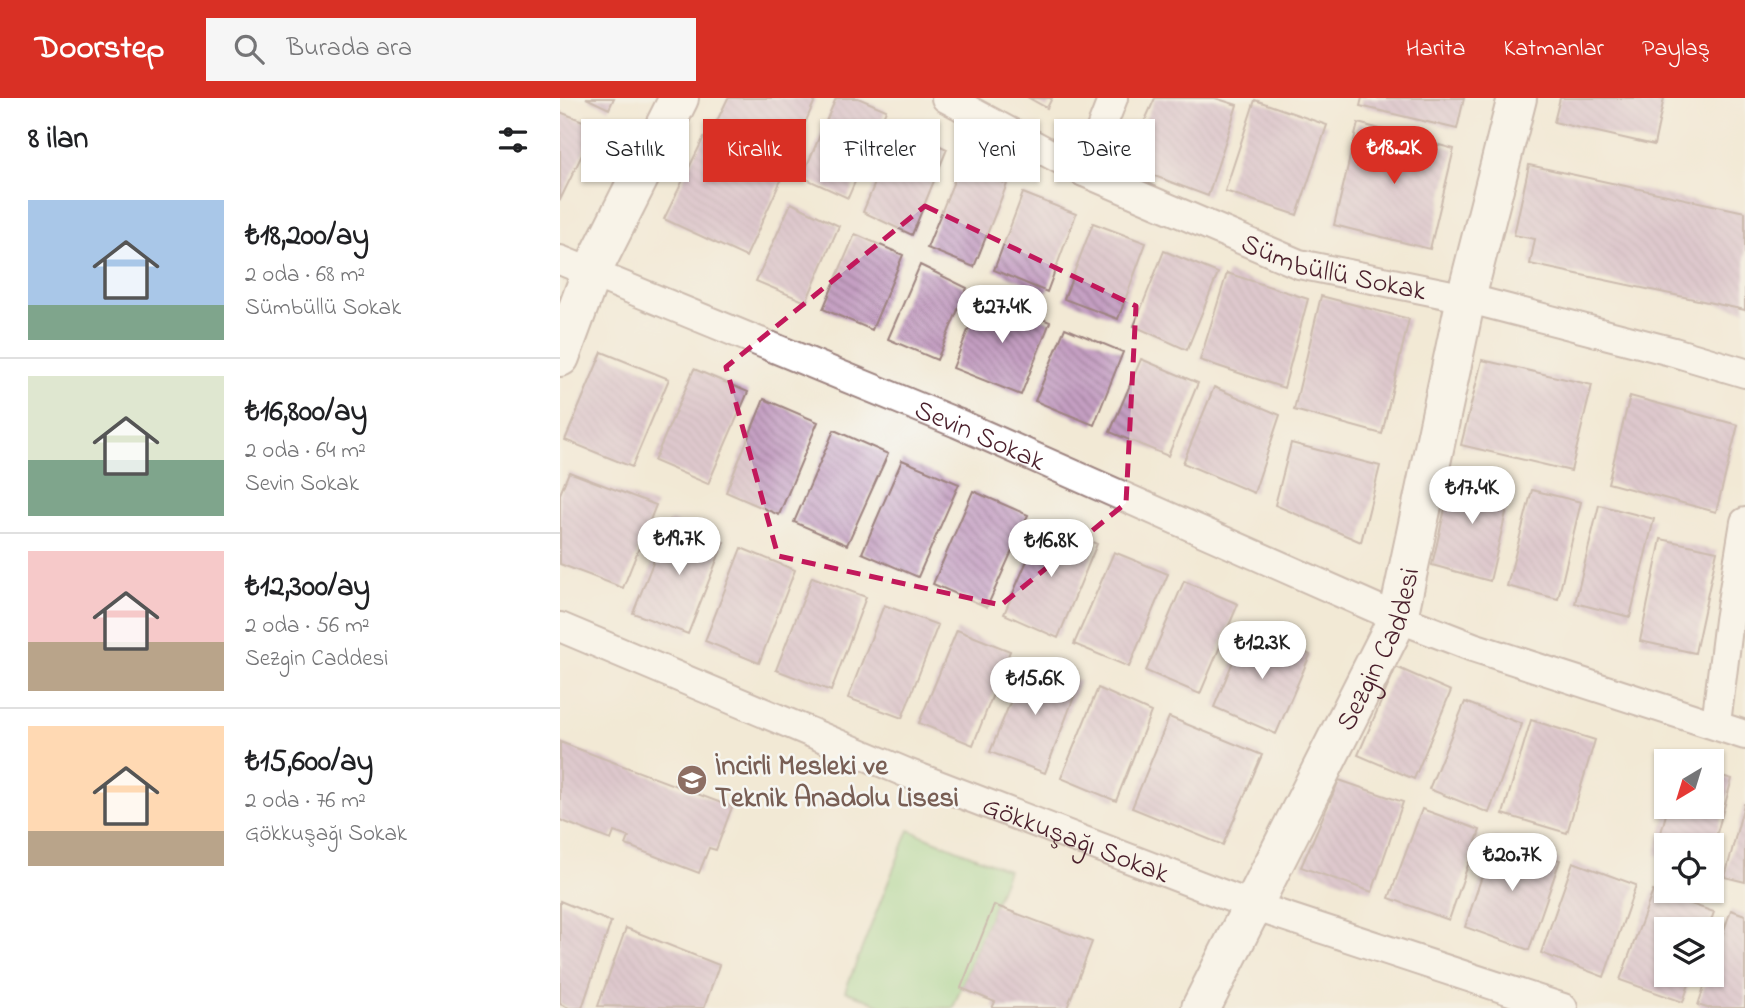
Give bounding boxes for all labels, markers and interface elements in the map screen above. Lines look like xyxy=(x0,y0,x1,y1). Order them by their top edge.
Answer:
search box xyxy=(206,18,696,81)
text: Doorstep xyxy=(35,25,164,73)
icon: search xyxy=(230,30,268,68)
text: Burada ara xyxy=(286,30,412,68)
text: Harita xyxy=(1406,32,1466,67)
text: Katmanlar xyxy=(1504,32,1604,67)
text: Paylaş xyxy=(1642,32,1710,67)
text: 8 ilan xyxy=(28,118,88,162)
chip: Satılık xyxy=(581,119,689,182)
chip: Kiralık xyxy=(703,119,806,182)
chip: Filtreler xyxy=(820,119,940,182)
chip: Yeni xyxy=(954,119,1040,182)
chip: Daire xyxy=(1054,119,1155,182)
icon: filters xyxy=(494,121,532,159)
pin: ₺18.2K xyxy=(1337,126,1451,186)
text: ₺18.2K xyxy=(1367,132,1421,165)
text: ₺18,200/ay xyxy=(245,215,369,259)
street label: Sümbüllü Sokak xyxy=(1234,225,1430,314)
icon: home xyxy=(84,228,168,312)
text: 2 oda · 68 m² xyxy=(245,259,365,292)
pin: ₺27.4K xyxy=(945,286,1059,345)
text: ₺27.4K xyxy=(973,291,1031,324)
text: Sümbüllü Sokak xyxy=(245,292,401,325)
text: ₺16,800/ay xyxy=(245,391,367,435)
street label: Sevin Sokak xyxy=(908,391,1052,484)
icon: home xyxy=(84,404,168,488)
text: 2 oda · 64 m² xyxy=(245,435,366,468)
pin: ₺17.4K xyxy=(1415,466,1529,526)
text: Sevin Sokak xyxy=(245,468,359,501)
text: ₺17.4K xyxy=(1445,472,1499,505)
pin: ₺19.7K xyxy=(622,518,736,577)
pin: ₺16.8K xyxy=(994,519,1108,579)
text: ₺19.7K xyxy=(653,523,705,556)
text: ₺16.8K xyxy=(1024,525,1078,558)
street label: Sezgin Caddesi xyxy=(1327,564,1432,739)
text: ₺12,300/ay xyxy=(245,566,370,610)
icon: home xyxy=(84,579,168,663)
text: 2 oda · 56 m² xyxy=(245,610,370,643)
pin: ₺12.3K xyxy=(1205,622,1319,681)
text: ₺12.3K xyxy=(1234,627,1290,660)
text: Sezgin Caddesi xyxy=(245,643,388,676)
pin: ₺15.6K xyxy=(978,658,1092,717)
text: ₺15.6K xyxy=(1006,663,1064,696)
text: ₺15,600/ay xyxy=(245,741,373,785)
place label: İncirli Mesleki ve Teknik Anadolu Lisesi xyxy=(715,747,959,820)
north arrow xyxy=(1654,749,1724,819)
map controls xyxy=(1654,749,1724,987)
icon: home xyxy=(84,754,168,838)
school or university icon: İncirli Mesleki ve Teknik Anadolu Lisesi xyxy=(675,763,709,797)
text: 2 oda · 76 m² xyxy=(245,785,366,818)
street label: Gökkuşağı Sokak xyxy=(976,787,1175,896)
text: Gökkuşağı Sokak xyxy=(245,818,407,851)
button: locate xyxy=(1654,833,1724,903)
pin: ₺20.7K xyxy=(1455,834,1569,893)
text: ₺20.7K xyxy=(1483,839,1541,872)
button: layers xyxy=(1654,917,1724,987)

